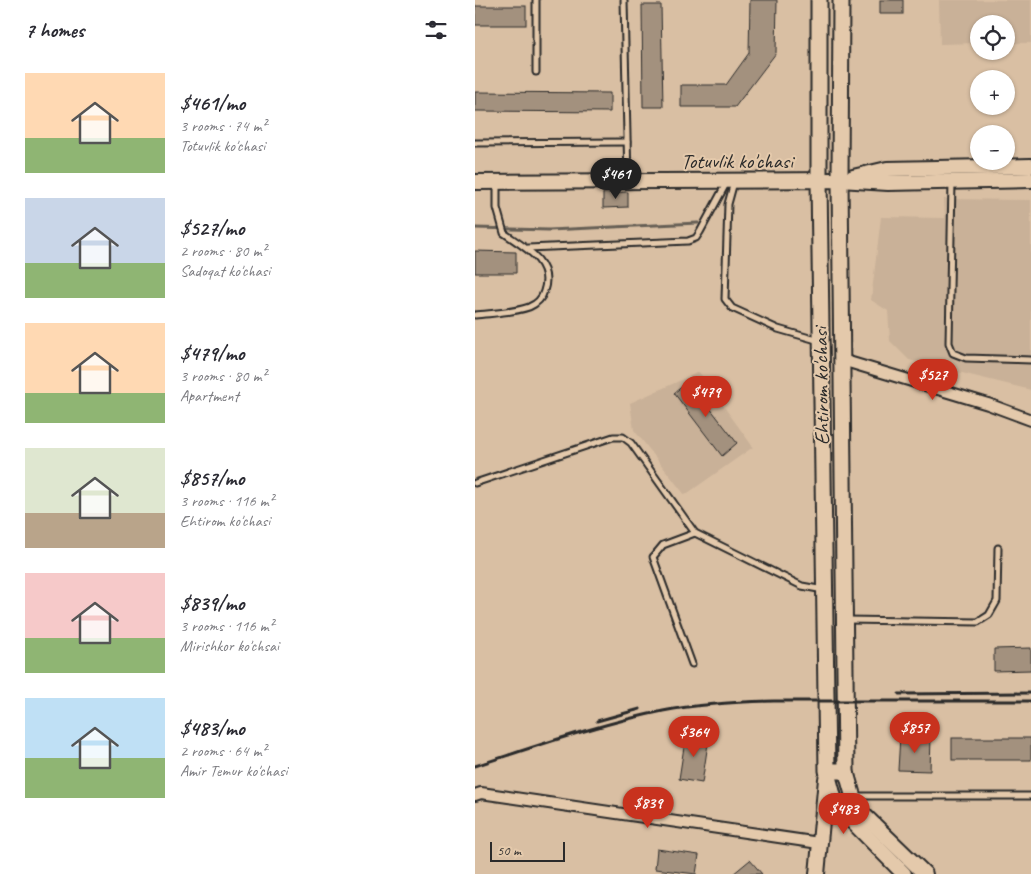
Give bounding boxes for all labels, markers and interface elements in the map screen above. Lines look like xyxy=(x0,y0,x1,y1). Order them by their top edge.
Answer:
map controls xyxy=(970,15,1015,170)
button: locate xyxy=(970,15,1015,60)
icon: filters xyxy=(422,16,450,44)
text: 7 homes xyxy=(25,17,84,43)
button: + xyxy=(970,70,1015,115)
text: $461/mo xyxy=(180,90,245,116)
icon: home xyxy=(65,93,125,153)
text: 3 rooms · 74 m² xyxy=(180,116,266,136)
button: − xyxy=(970,125,1015,170)
text: Totuvlik ko'chasi xyxy=(180,136,265,156)
street label: Totuvlik ko'chasi xyxy=(681,148,796,174)
pin: $461 xyxy=(586,158,646,200)
text: $461 xyxy=(601,164,631,184)
text: $527/mo xyxy=(180,215,244,241)
icon: home xyxy=(65,218,125,278)
text: 2 rooms · 80 m² xyxy=(180,241,266,261)
text: Sadoqat ko'chasi xyxy=(180,261,270,281)
street label: Ehtirom ko'chasi xyxy=(807,324,835,445)
text: $479/mo xyxy=(180,340,244,366)
icon: home xyxy=(65,343,125,403)
pin: $527 xyxy=(903,358,963,401)
text: $527 xyxy=(919,365,947,385)
text: 3 rooms · 80 m² xyxy=(180,366,266,386)
pin: $479 xyxy=(676,376,736,418)
text: $479 xyxy=(692,382,720,402)
text: Apartment xyxy=(180,386,239,406)
text: $857/mo xyxy=(180,465,244,491)
icon: home xyxy=(65,468,125,528)
text: 3 rooms · 116 m² xyxy=(180,491,274,511)
text: Ehtirom ko'chasi xyxy=(180,511,270,531)
text: $839/mo xyxy=(180,590,244,616)
icon: home xyxy=(65,593,125,653)
text: 3 rooms · 116 m² xyxy=(180,616,274,636)
text: Mirishkor ko'chsai xyxy=(180,636,279,656)
pin: $857 xyxy=(885,712,945,754)
text: $483/mo xyxy=(180,715,245,741)
pin: $364 xyxy=(664,716,724,758)
icon: home xyxy=(65,718,125,778)
text: $857 xyxy=(901,718,929,738)
text: $364 xyxy=(679,722,709,742)
text: 2 rooms · 64 m² xyxy=(180,741,266,761)
text: Amir Temur ko'chasi xyxy=(180,761,287,781)
pin: $839 xyxy=(618,786,678,829)
pin: $483 xyxy=(814,792,874,835)
text: $839 xyxy=(634,793,662,813)
text: $483 xyxy=(830,799,858,819)
scale bar xyxy=(490,839,565,862)
text: 50 m xyxy=(497,842,521,859)

